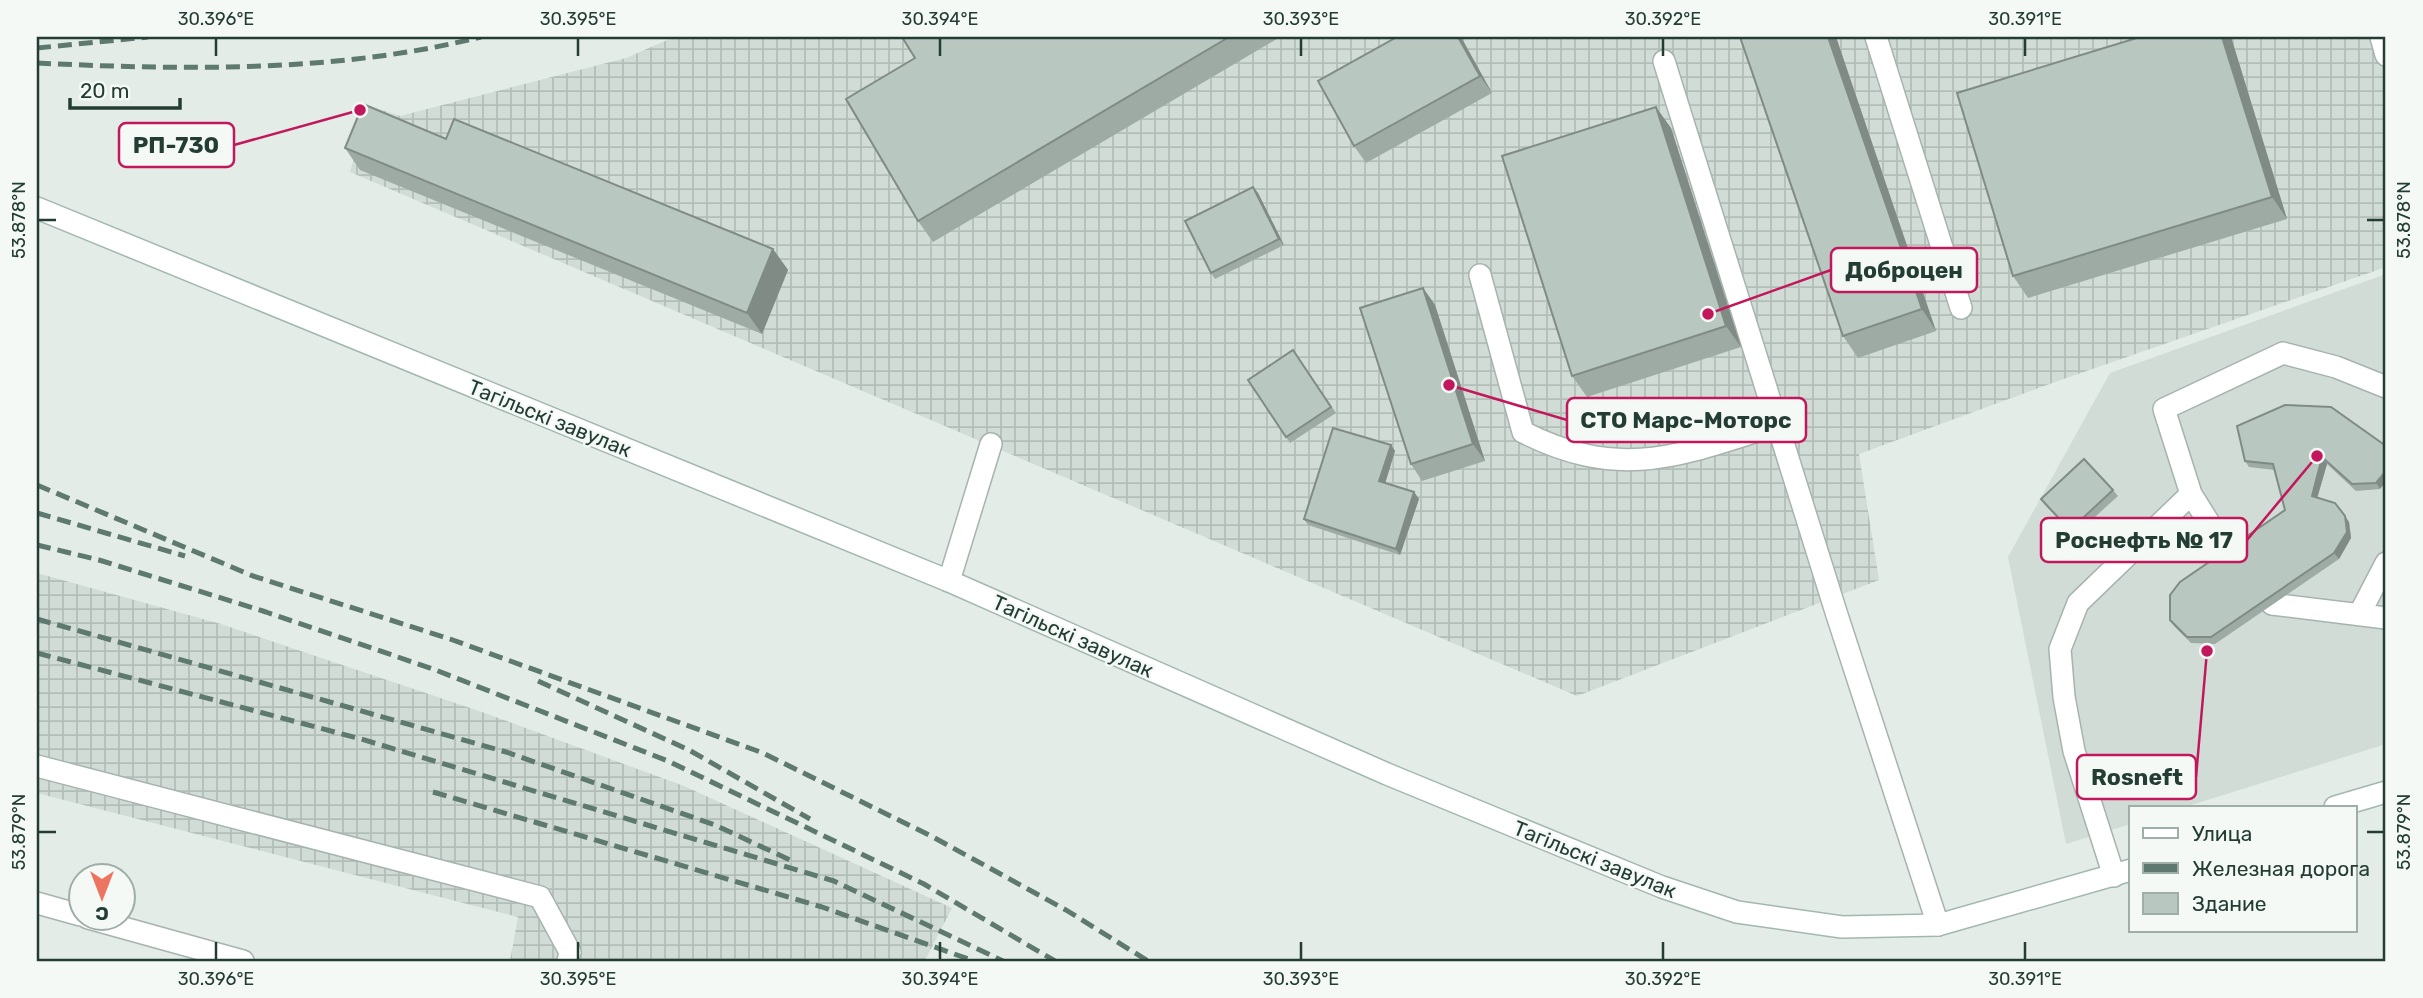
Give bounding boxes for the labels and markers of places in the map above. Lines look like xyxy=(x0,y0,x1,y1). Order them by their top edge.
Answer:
callout: РП-730 xyxy=(119,123,234,167)
callout: Доброцен xyxy=(1831,248,1977,292)
callout: СТО Марс-Моторс xyxy=(1567,398,1806,442)
callout: Роснефть № 17 xyxy=(2041,518,2247,562)
callout: Rosneft xyxy=(2077,755,2196,799)

